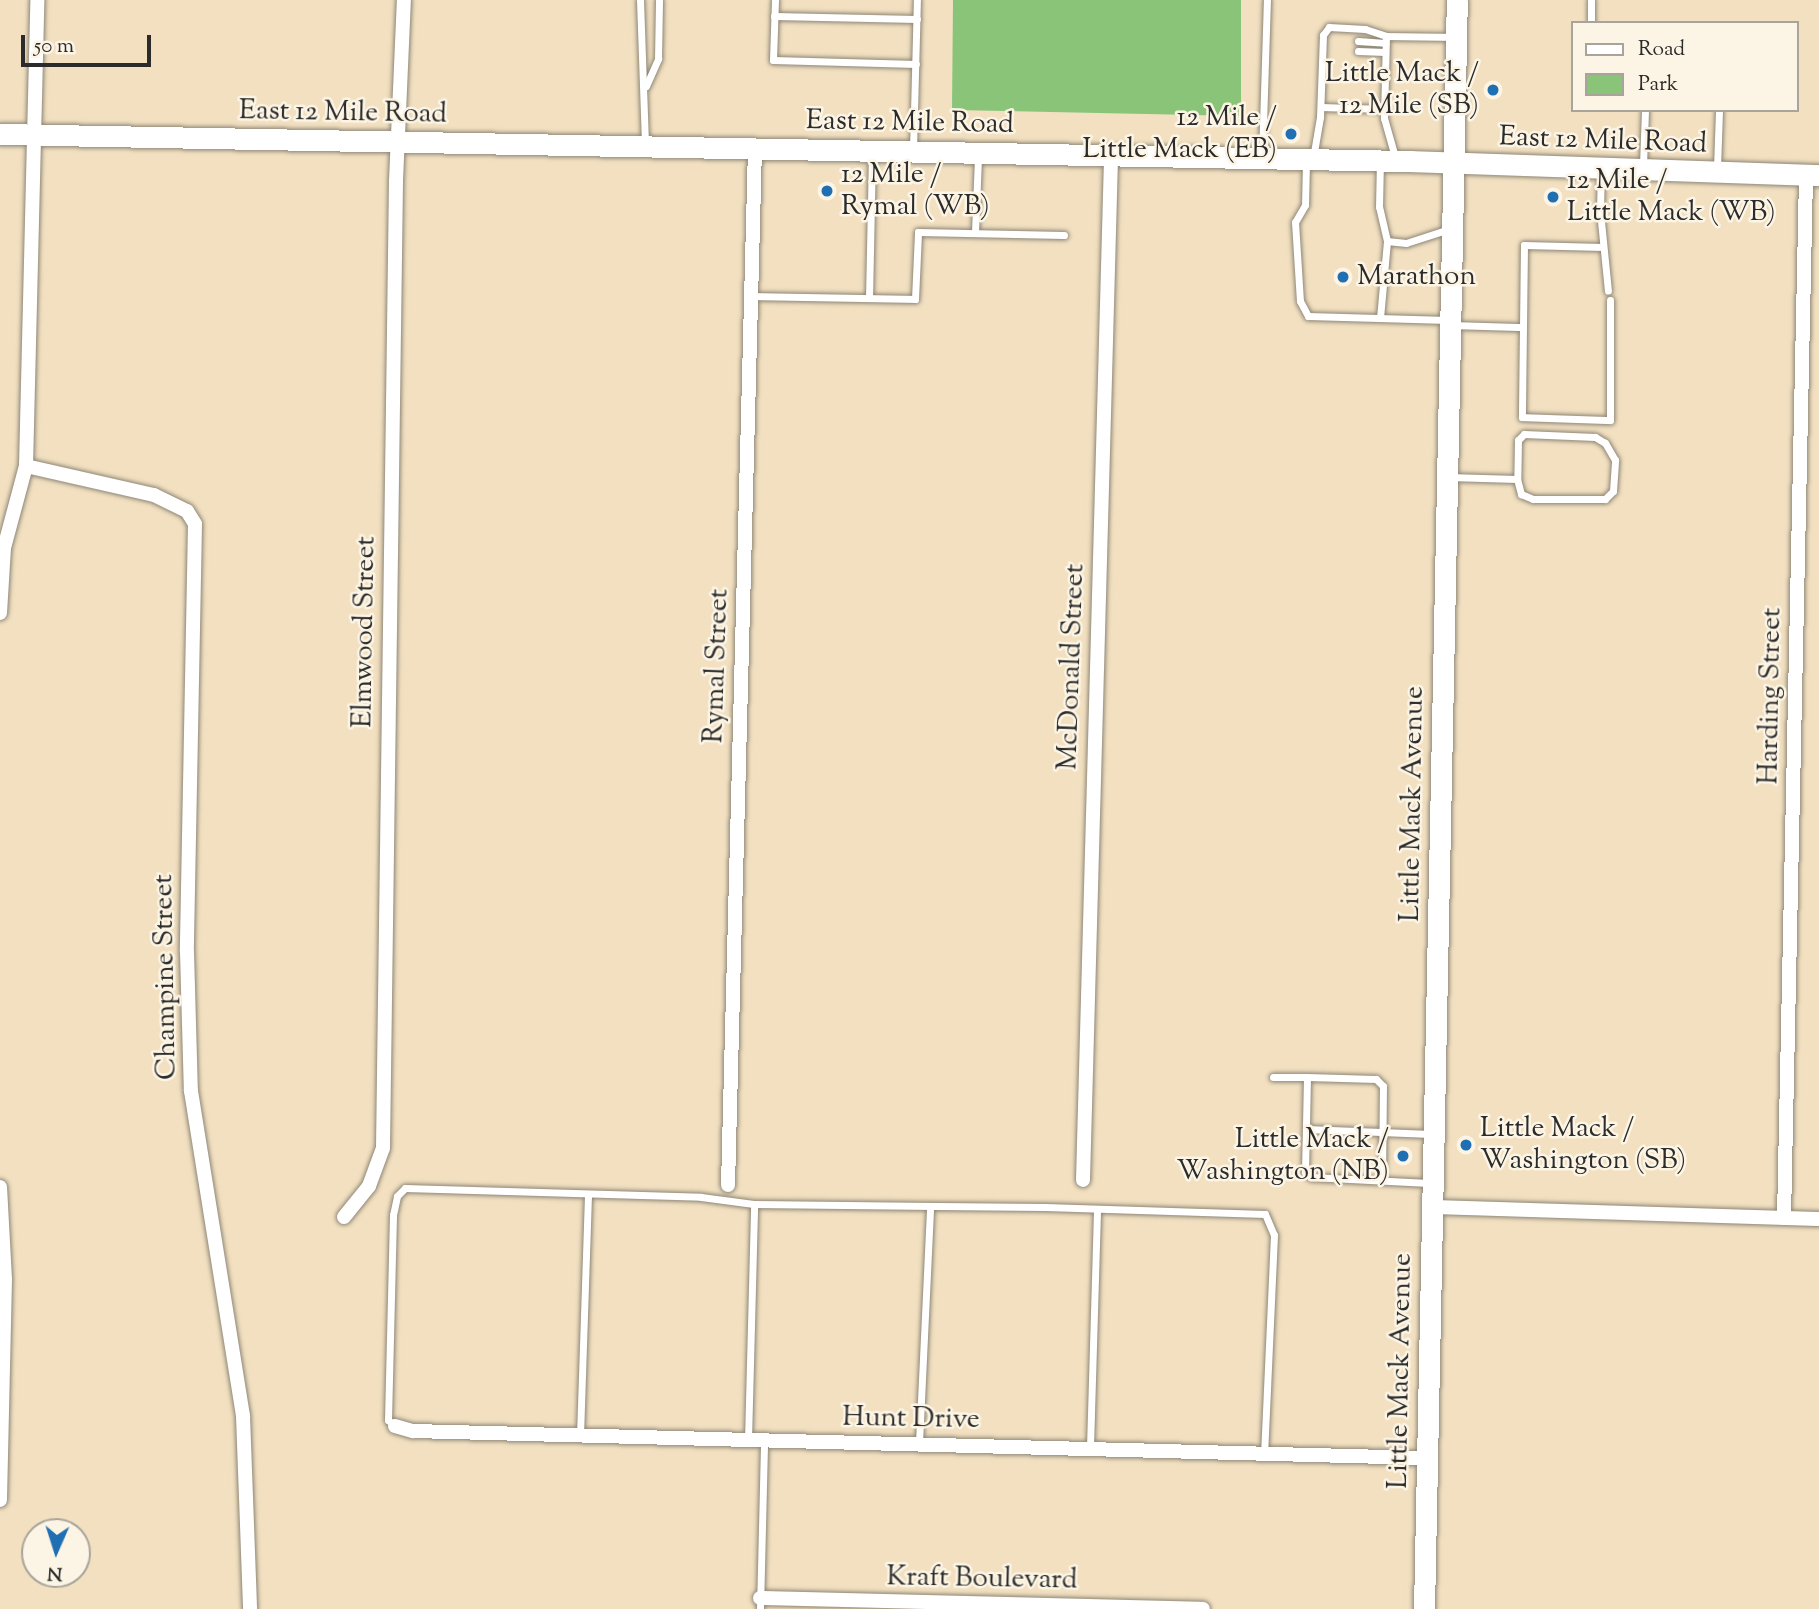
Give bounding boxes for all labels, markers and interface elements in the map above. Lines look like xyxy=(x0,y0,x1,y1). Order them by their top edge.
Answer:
scale bar xyxy=(24,21,154,65)
legend xyxy=(1570,21,1798,112)
text: 50 m xyxy=(34,32,74,62)
text: Road xyxy=(1638,35,1685,65)
place label: Little Mack / 12 Mile (SB) xyxy=(1325,57,1479,123)
text: Park xyxy=(1638,70,1678,100)
marker: Little Mack / 12 Mile (SB) xyxy=(1485,82,1501,98)
street label: East 12 Mile Road xyxy=(239,94,447,132)
place label: 12 Mile / Little Mack (EB) xyxy=(1083,101,1277,167)
street label: East 12 Mile Road xyxy=(806,104,1014,142)
street label: East 12 Mile Road xyxy=(1498,121,1708,161)
marker: 12 Mile / Little Mack (EB) xyxy=(1283,126,1299,142)
place label: 12 Mile / Rymal (WB) xyxy=(841,158,990,224)
place label: 12 Mile / Little Mack (WB) xyxy=(1567,164,1776,230)
marker: 12 Mile / Rymal (WB) xyxy=(819,183,835,199)
marker: 12 Mile / Little Mack (WB) xyxy=(1545,189,1561,205)
place label: Marathon xyxy=(1357,260,1476,294)
marker: Marathon xyxy=(1335,269,1351,285)
street label: Elmwood Street xyxy=(347,536,383,728)
street label: McDonald Street xyxy=(1052,563,1092,771)
street label: Rymal Street xyxy=(698,588,736,744)
street label: Harding Street xyxy=(1753,607,1789,785)
street label: Little Mack Avenue xyxy=(1394,686,1432,922)
street label: Champine Street xyxy=(147,874,185,1080)
place label: Little Mack / Washington (SB) xyxy=(1480,1112,1686,1178)
place label: Little Mack / Washington (NB) xyxy=(1176,1123,1389,1189)
marker: Little Mack / Washington (SB) xyxy=(1458,1137,1474,1153)
marker: Little Mack / Washington (NB) xyxy=(1395,1148,1411,1164)
street label: Little Mack Avenue xyxy=(1382,1253,1420,1489)
street label: Hunt Drive xyxy=(842,1401,980,1437)
north arrow xyxy=(21,1518,91,1588)
text: N xyxy=(47,1559,63,1586)
street label: Kraft Boulevard xyxy=(886,1561,1078,1597)

